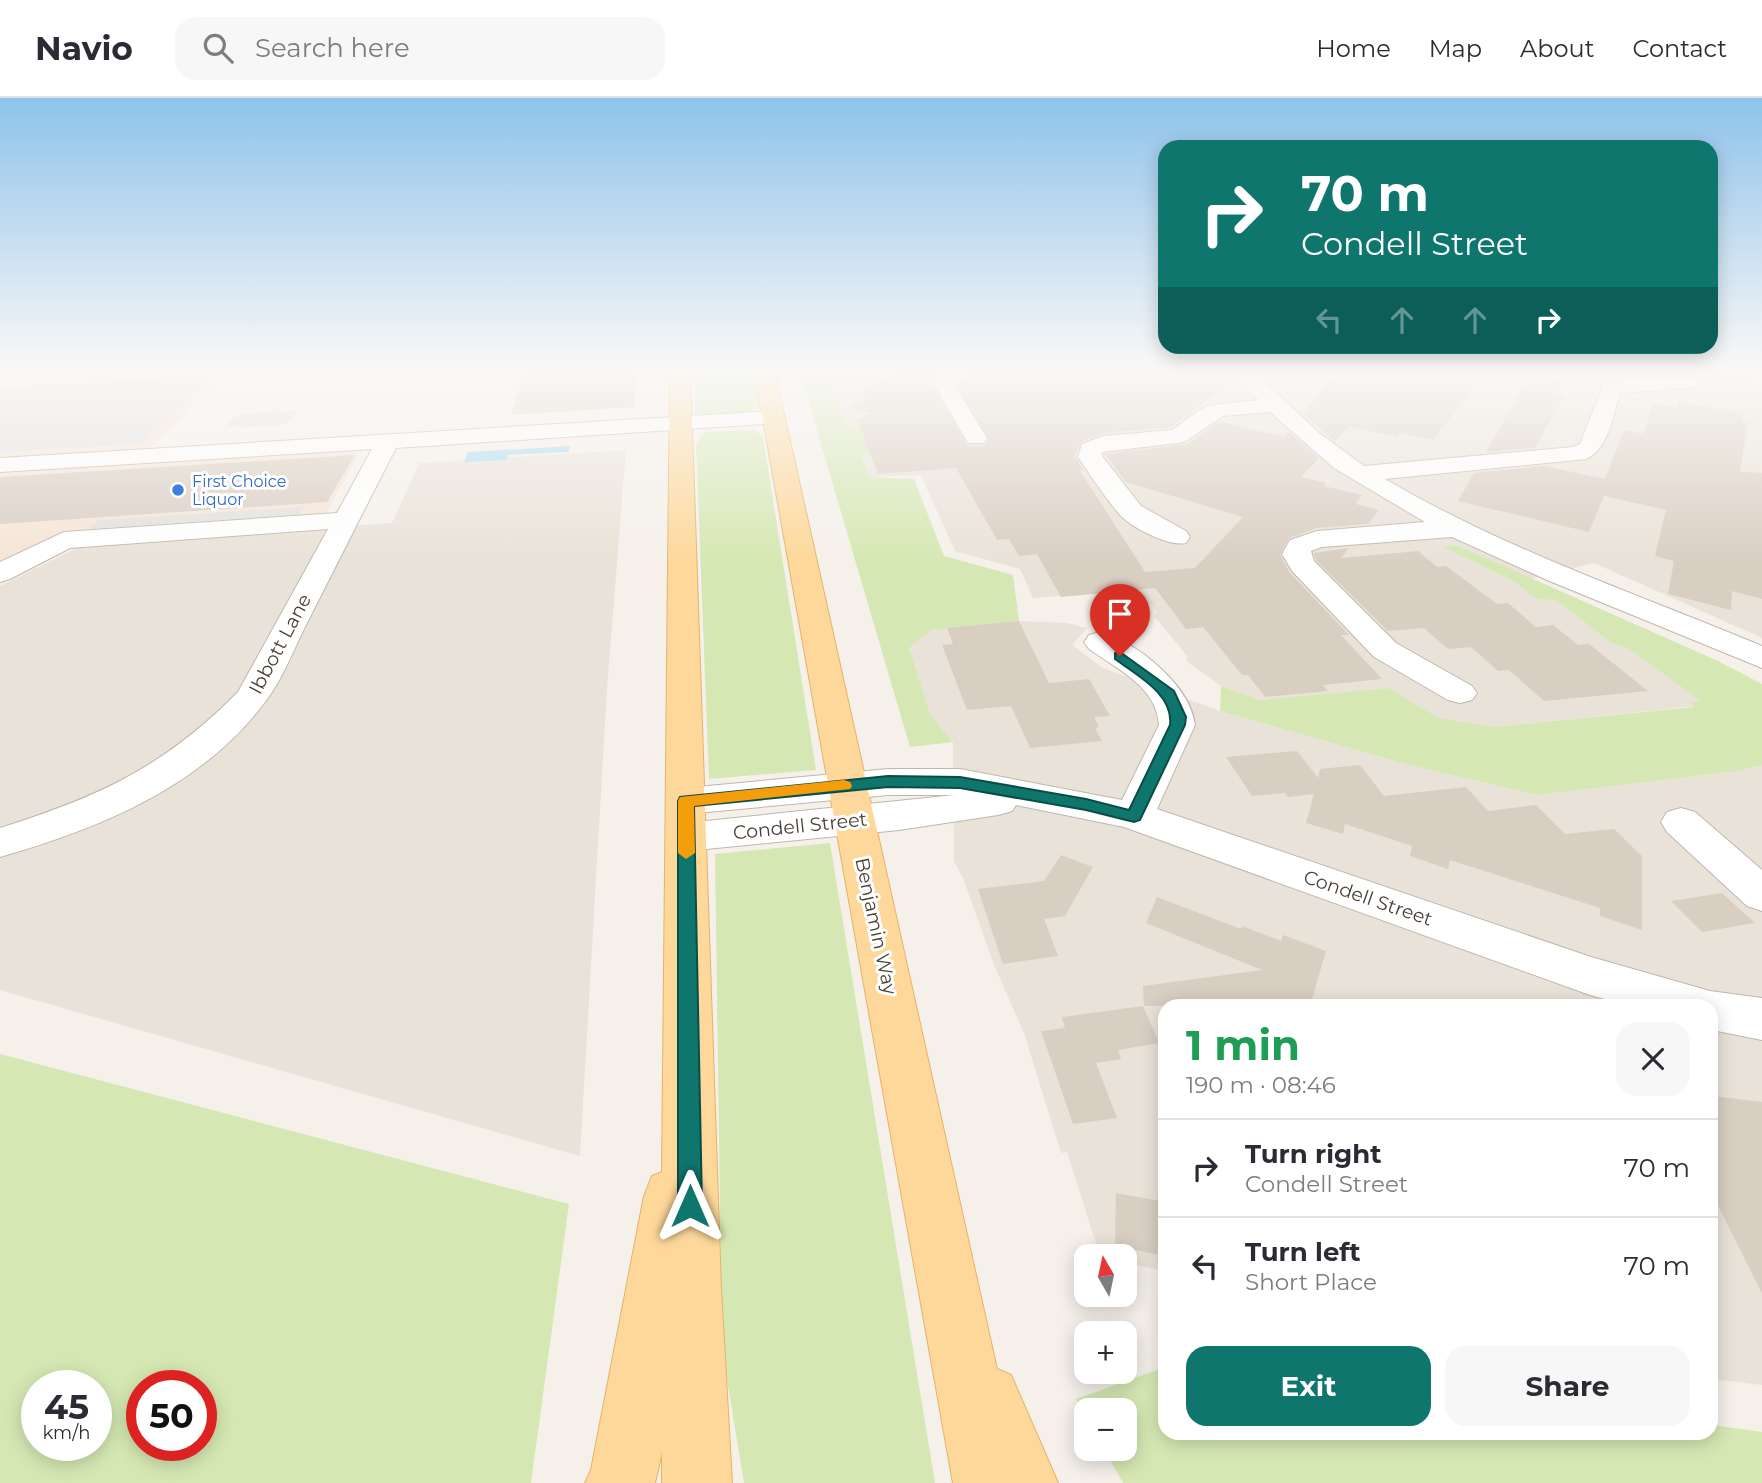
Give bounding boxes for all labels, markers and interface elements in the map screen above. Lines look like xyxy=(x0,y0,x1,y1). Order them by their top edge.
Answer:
search box xyxy=(175,17,665,80)
text: Navio xyxy=(35,28,133,68)
icon: search xyxy=(199,29,237,67)
text: Search here xyxy=(255,32,410,64)
text: Home xyxy=(1316,34,1391,63)
text: Map xyxy=(1429,34,1482,63)
text: About xyxy=(1520,34,1594,63)
text: Contact xyxy=(1632,34,1727,63)
text: 70 m xyxy=(1301,164,1429,223)
icon: right xyxy=(1186,168,1277,259)
text: Condell Street xyxy=(1301,224,1528,263)
icon: left xyxy=(1310,301,1348,339)
icon: ahead xyxy=(1383,301,1421,339)
icon: ahead xyxy=(1456,301,1494,339)
icon: right xyxy=(1529,301,1567,339)
place label: First Choice Liquor xyxy=(192,472,286,509)
marker: First Choice Liquor xyxy=(170,482,186,498)
pin xyxy=(1090,584,1150,656)
street label: Ibbott Lane xyxy=(244,590,316,698)
icon: arrive xyxy=(1101,595,1139,633)
street label: Condell Street xyxy=(732,807,869,844)
street label: Benjamin Way xyxy=(850,855,902,997)
street label: Condell Street xyxy=(1301,865,1436,931)
text: 1 min xyxy=(1186,1019,1300,1071)
button: close xyxy=(1616,1022,1690,1096)
text: 190 m · 08:46 xyxy=(1186,1071,1336,1099)
text: Turn right xyxy=(1245,1138,1381,1170)
icon: right xyxy=(1186,1149,1224,1187)
text: 70 m xyxy=(1624,1152,1690,1184)
position arrow xyxy=(653,1169,727,1243)
text: Condell Street xyxy=(1245,1170,1408,1198)
text: Turn left xyxy=(1245,1236,1361,1268)
north arrow xyxy=(1074,1244,1138,1307)
map controls xyxy=(1074,1244,1137,1461)
icon: left xyxy=(1186,1247,1224,1285)
text: 70 m xyxy=(1624,1250,1690,1282)
text: Short Place xyxy=(1245,1268,1377,1296)
button: + xyxy=(1074,1321,1137,1384)
button: Exit xyxy=(1186,1346,1431,1426)
button: Share xyxy=(1445,1346,1690,1426)
speed limit sign: 50 xyxy=(126,1370,217,1461)
text: 45 xyxy=(44,1385,89,1428)
button: − xyxy=(1074,1398,1137,1461)
text: km/h xyxy=(42,1422,91,1444)

